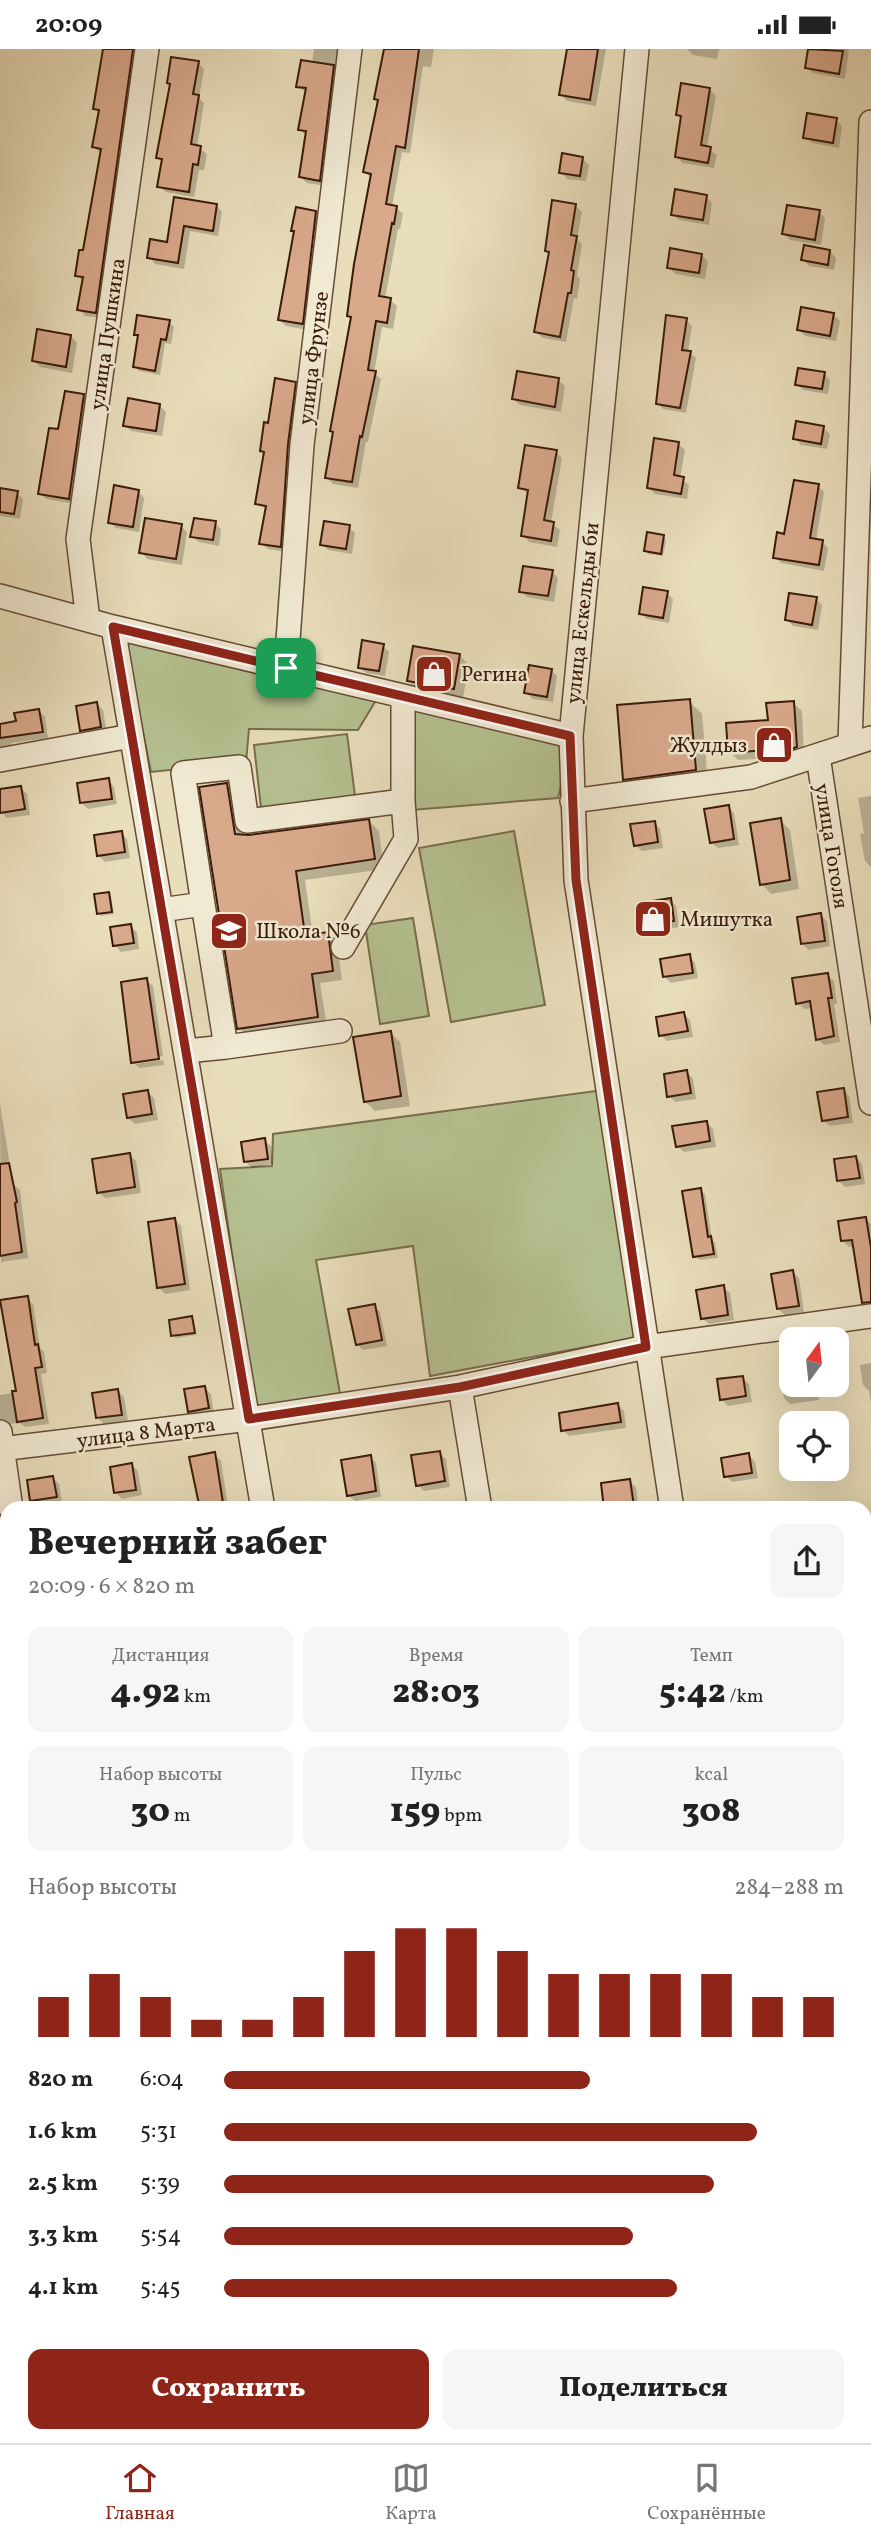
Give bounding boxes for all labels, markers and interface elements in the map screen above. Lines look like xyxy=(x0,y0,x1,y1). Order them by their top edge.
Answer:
text: 20:09 xyxy=(35,7,102,43)
street label: улица Пушкина xyxy=(83,256,134,412)
street label: улица Фрунзе xyxy=(292,290,337,427)
street label: улица Ескельды би xyxy=(560,521,607,705)
pin xyxy=(256,638,316,698)
icon: arrive xyxy=(267,649,305,687)
shop icon: Регина xyxy=(413,653,455,695)
place label: Регина xyxy=(461,661,528,690)
shop icon: Жулдыз xyxy=(753,724,795,766)
place label: Жулдыз xyxy=(670,732,747,761)
street label: улица Гоголя xyxy=(806,781,855,911)
shop icon: Мишутка xyxy=(632,898,674,940)
place label: Мишутка xyxy=(680,906,773,935)
school or university icon: Школа №6 xyxy=(208,910,250,952)
place label: Школа №6 xyxy=(256,918,361,947)
north arrow xyxy=(779,1327,849,1397)
map controls xyxy=(779,1327,849,1481)
street label: улица 8 Марта xyxy=(75,1411,217,1456)
button: locate xyxy=(779,1411,849,1481)
text: Вечерний забег xyxy=(28,1518,327,1571)
button: share xyxy=(770,1524,844,1598)
text: 20:09 · 6 × 820 m xyxy=(28,1571,195,1603)
text: Дистанция xyxy=(112,1643,210,1669)
text: Время xyxy=(409,1643,463,1669)
text: Темп xyxy=(690,1643,733,1669)
text: 4.92 xyxy=(110,1669,180,1717)
text: 28:03 xyxy=(392,1669,480,1717)
text: 5:42 xyxy=(659,1669,726,1717)
text: km xyxy=(180,1684,211,1710)
text: /km xyxy=(726,1684,764,1710)
text: Набор высоты xyxy=(99,1762,222,1788)
text: Пульс xyxy=(410,1762,462,1788)
text: kcal xyxy=(694,1762,728,1788)
text: 30 xyxy=(131,1788,170,1836)
text: 159 xyxy=(390,1788,440,1836)
text: 308 xyxy=(682,1788,741,1836)
text: m xyxy=(170,1803,191,1829)
text: bpm xyxy=(440,1803,482,1829)
text: Набор высоты xyxy=(28,1872,177,1904)
text: 284–288 m xyxy=(734,1872,844,1904)
text: 820 m xyxy=(28,2064,93,2096)
text: 6:04 xyxy=(140,2064,184,2096)
text: 1.6 km xyxy=(28,2116,97,2148)
text: 5:31 xyxy=(140,2116,177,2148)
text: 2.5 km xyxy=(28,2168,98,2200)
text: 5:39 xyxy=(140,2168,180,2200)
text: 3.3 km xyxy=(28,2220,98,2252)
text: 5:54 xyxy=(140,2220,181,2252)
text: 4.1 km xyxy=(28,2272,99,2304)
text: 5:45 xyxy=(140,2272,181,2304)
button: Сохранить xyxy=(28,2349,429,2429)
button: Поделиться xyxy=(443,2349,844,2429)
tab: Главная xyxy=(105,2459,175,2527)
tab: Карта xyxy=(385,2459,437,2527)
tab: Сохранённые xyxy=(647,2459,766,2527)

